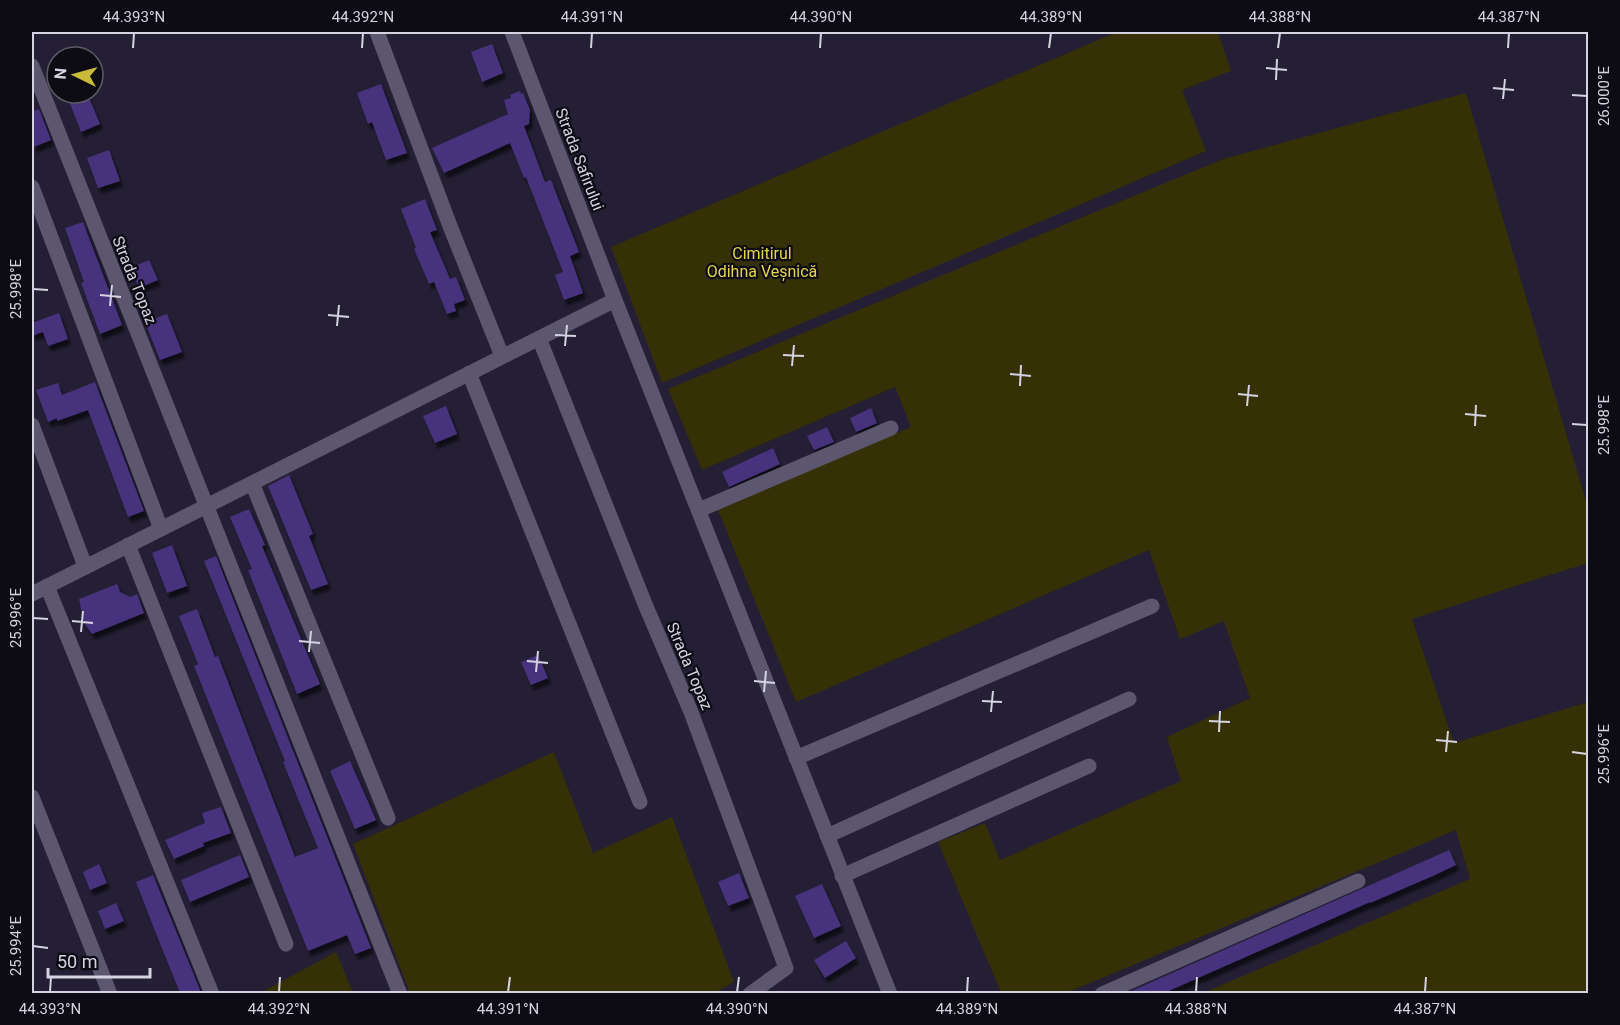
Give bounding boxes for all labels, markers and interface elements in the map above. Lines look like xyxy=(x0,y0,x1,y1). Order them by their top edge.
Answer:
text: 44.393°N xyxy=(103,8,165,26)
text: 44.392°N xyxy=(332,8,394,26)
text: 44.391°N xyxy=(561,8,623,26)
text: 44.390°N xyxy=(790,8,852,26)
text: 44.389°N xyxy=(1020,8,1082,26)
text: 44.388°N xyxy=(1249,8,1311,26)
text: 44.387°N xyxy=(1478,8,1540,26)
north arrow xyxy=(45,45,105,105)
text: 26.000°E xyxy=(1595,65,1613,126)
text: N xyxy=(51,67,71,80)
street label: Strada Safirului xyxy=(551,105,608,213)
street label: Strada Topaz xyxy=(108,233,161,327)
park label: Cimitirul Odihna Veșnică xyxy=(707,244,817,282)
text: 25.998°E xyxy=(7,258,25,319)
text: 25.998°E xyxy=(1595,394,1613,455)
text: 25.996°E xyxy=(7,587,25,648)
street label: Strada Topaz xyxy=(663,619,717,713)
text: 25.996°E xyxy=(1595,723,1613,784)
text: 25.994°E xyxy=(7,915,25,976)
scale bar xyxy=(48,941,150,979)
text: 50 m xyxy=(57,951,97,972)
text: 44.393°N xyxy=(19,1000,81,1018)
text: 44.392°N xyxy=(248,1000,310,1018)
text: 44.391°N xyxy=(477,1000,539,1018)
text: 44.390°N xyxy=(706,1000,768,1018)
text: 44.389°N xyxy=(936,1000,998,1018)
text: 44.388°N xyxy=(1165,1000,1227,1018)
text: 44.387°N xyxy=(1394,1000,1456,1018)

